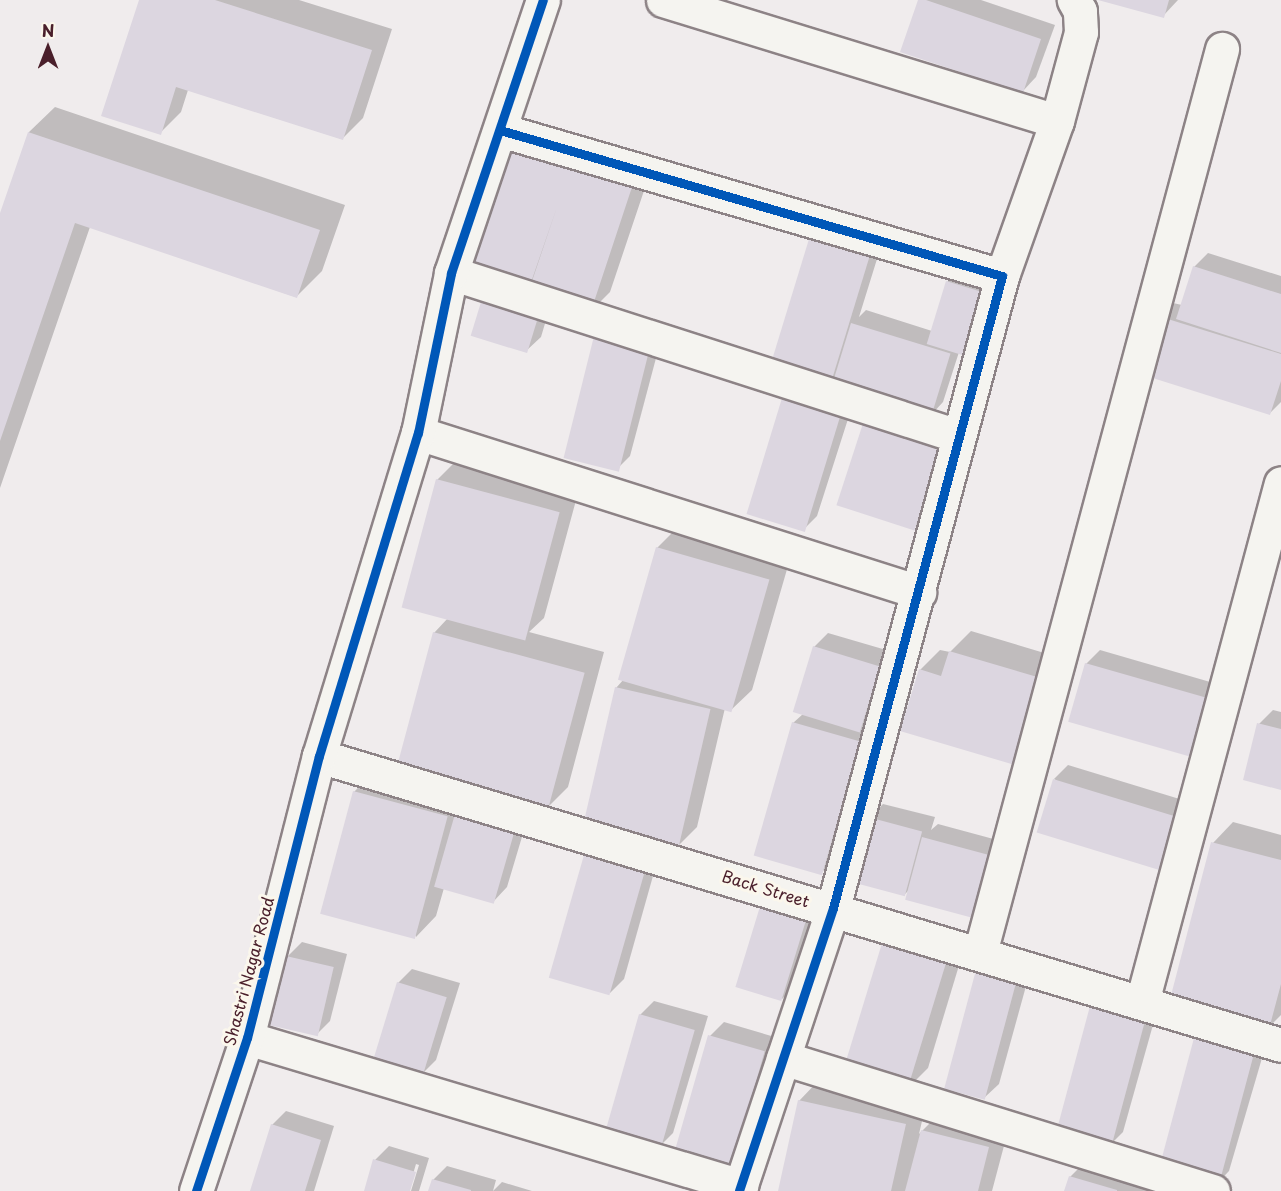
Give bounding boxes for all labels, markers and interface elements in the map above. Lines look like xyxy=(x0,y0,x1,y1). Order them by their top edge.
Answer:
north arrow xyxy=(18,18,78,78)
text: N xyxy=(42,18,54,42)
street label: Back Street xyxy=(720,865,812,911)
street label: Shastri Nagar Road xyxy=(219,895,277,1047)

